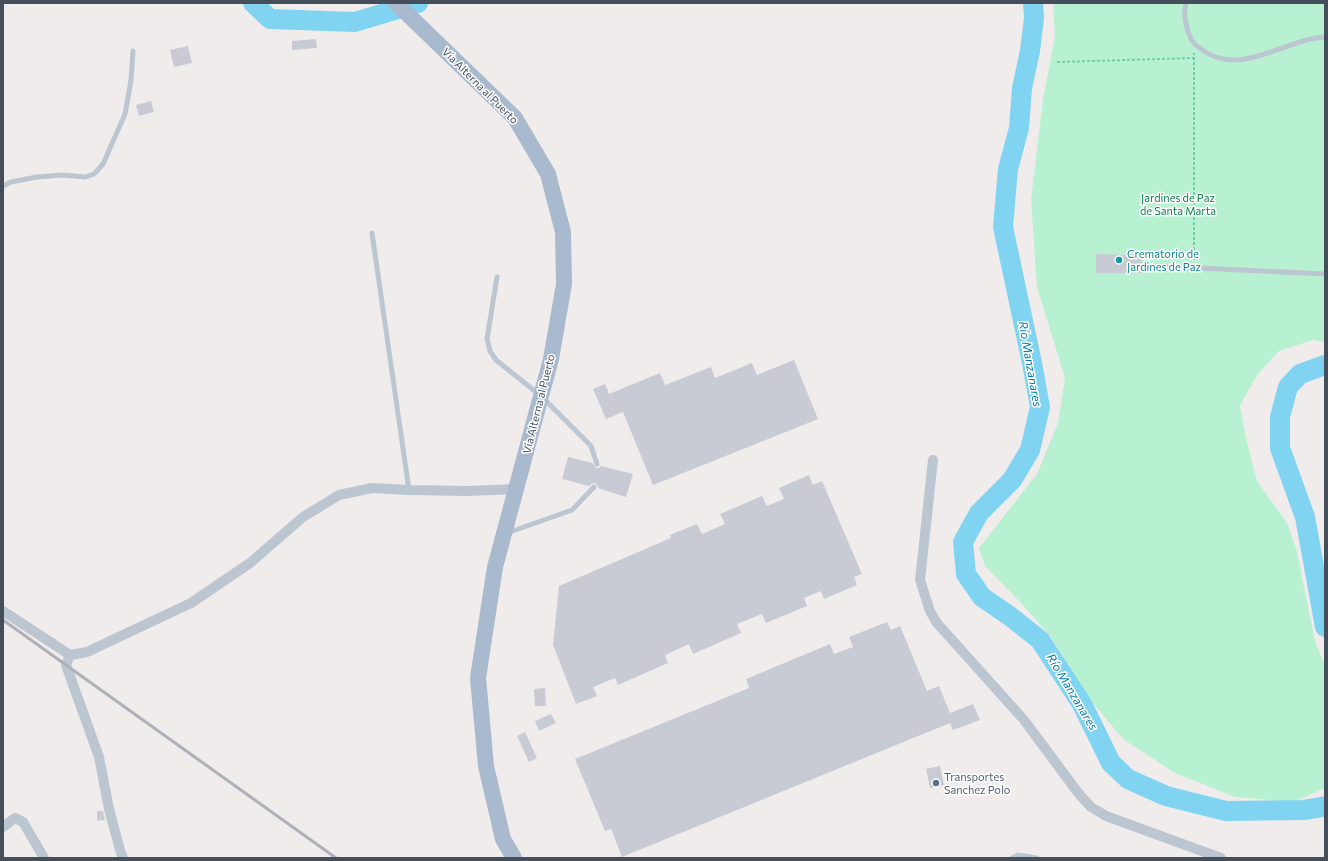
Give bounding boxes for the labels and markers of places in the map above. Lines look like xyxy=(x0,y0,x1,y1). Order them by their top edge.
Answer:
place label: Crematorio de Jardines de Paz xyxy=(1127,247,1201,273)
marker: Crematorio de Jardines de Paz xyxy=(1114,255,1124,265)
place label: Transportes Sanchez Polo xyxy=(944,770,1010,796)
marker: Transportes Sanchez Polo xyxy=(931,778,941,788)

